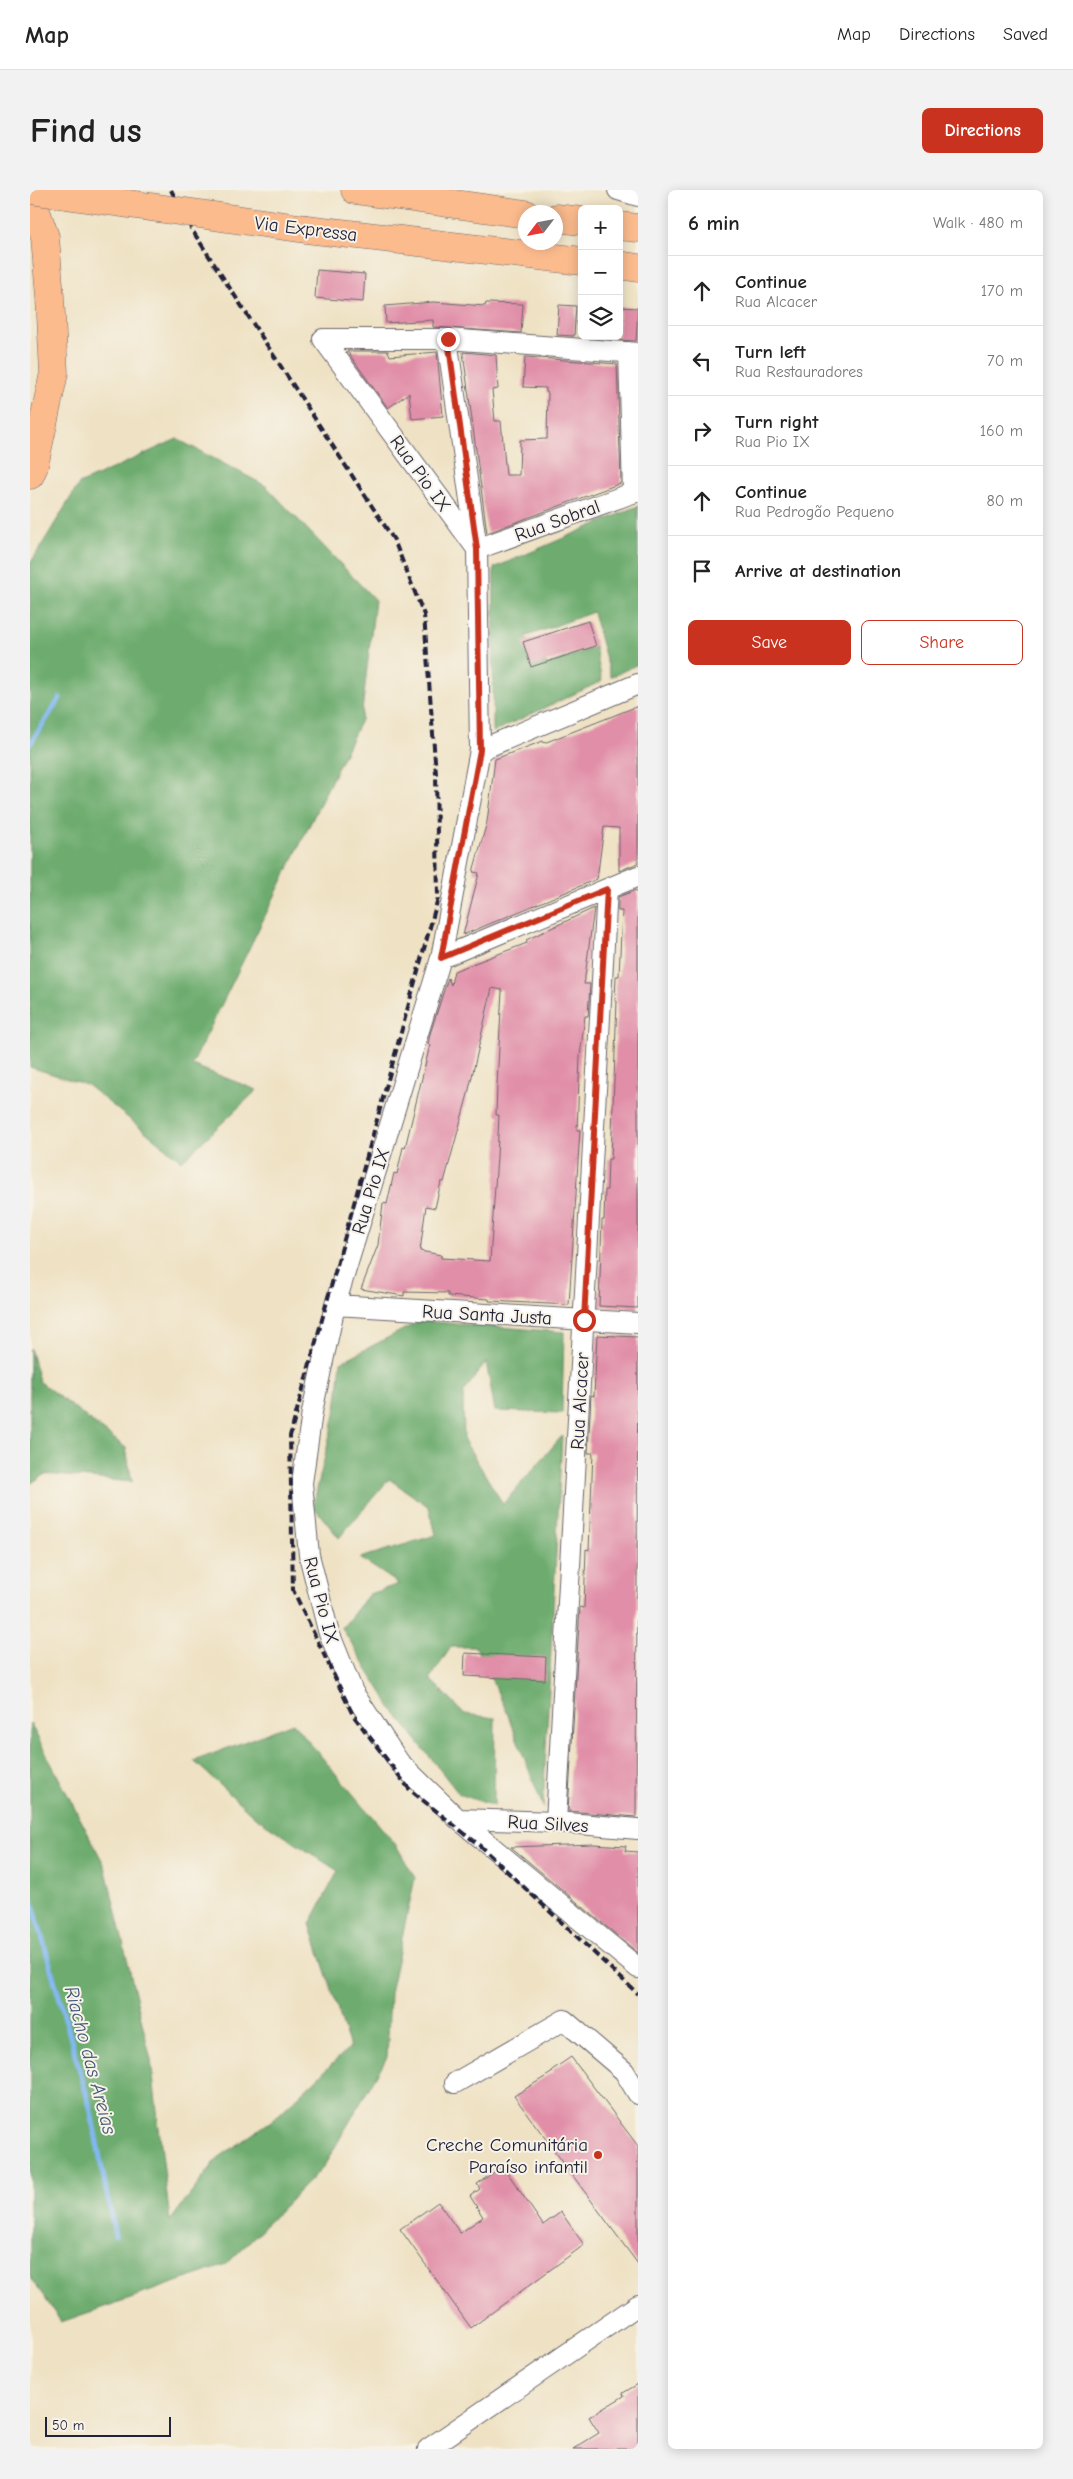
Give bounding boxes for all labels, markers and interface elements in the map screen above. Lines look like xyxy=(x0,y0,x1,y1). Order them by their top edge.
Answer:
text: Map xyxy=(25,21,69,49)
text: Map xyxy=(837,24,871,45)
text: Directions xyxy=(899,24,975,45)
text: Saved xyxy=(1003,24,1048,45)
button: Directions xyxy=(922,108,1043,153)
text: Find us xyxy=(30,110,142,151)
north arrow xyxy=(518,205,563,250)
map controls xyxy=(578,205,623,340)
button: + xyxy=(578,205,623,250)
text: 6 min xyxy=(688,211,740,235)
street label: Via Expressa xyxy=(253,212,359,246)
text: Walk · 480 m xyxy=(933,214,1023,232)
button: − xyxy=(578,250,623,295)
text: Continue xyxy=(735,271,807,293)
icon: ahead xyxy=(688,277,716,305)
text: 170 m xyxy=(981,282,1023,300)
text: Rua Alcacer xyxy=(735,293,817,311)
button: layers xyxy=(578,295,623,340)
route end xyxy=(437,328,460,351)
text: Turn left xyxy=(735,341,806,363)
icon: left xyxy=(688,347,716,375)
text: 70 m xyxy=(987,352,1023,370)
text: Rua Restauradores xyxy=(735,363,863,381)
text: Turn right xyxy=(735,411,819,433)
icon: right xyxy=(688,417,716,445)
text: 160 m xyxy=(980,422,1023,440)
street label: Rua Pio IX xyxy=(385,431,455,516)
text: Rua Pio IX xyxy=(735,433,810,451)
text: Continue xyxy=(735,481,807,503)
icon: ahead xyxy=(688,487,716,515)
text: 80 m xyxy=(986,492,1023,510)
street label: Rua Sobral xyxy=(512,495,603,547)
text: Rua Pedrogão Pequeno xyxy=(735,503,894,521)
icon: arrive xyxy=(688,557,716,585)
text: Arrive at destination xyxy=(735,560,901,582)
button: Save xyxy=(688,620,851,665)
button: Share xyxy=(861,620,1023,665)
street label: Rua Pio IX xyxy=(347,1146,394,1237)
street label: Rua Santa Justa xyxy=(421,1301,552,1329)
route start xyxy=(573,1309,596,1332)
street label: Rua Alcacer xyxy=(566,1351,594,1450)
street label: Rua Pio IX xyxy=(299,1554,343,1646)
street label: Rua Silves xyxy=(507,1811,589,1837)
water label: Riacho das Areias xyxy=(60,1984,122,2137)
place label: Creche Comunitária Paraíso infantil xyxy=(426,2134,588,2178)
marker: Creche Comunitária Paraíso infantil xyxy=(592,2149,604,2161)
scale bar xyxy=(45,2414,171,2437)
text: 50 m xyxy=(52,2417,84,2434)

